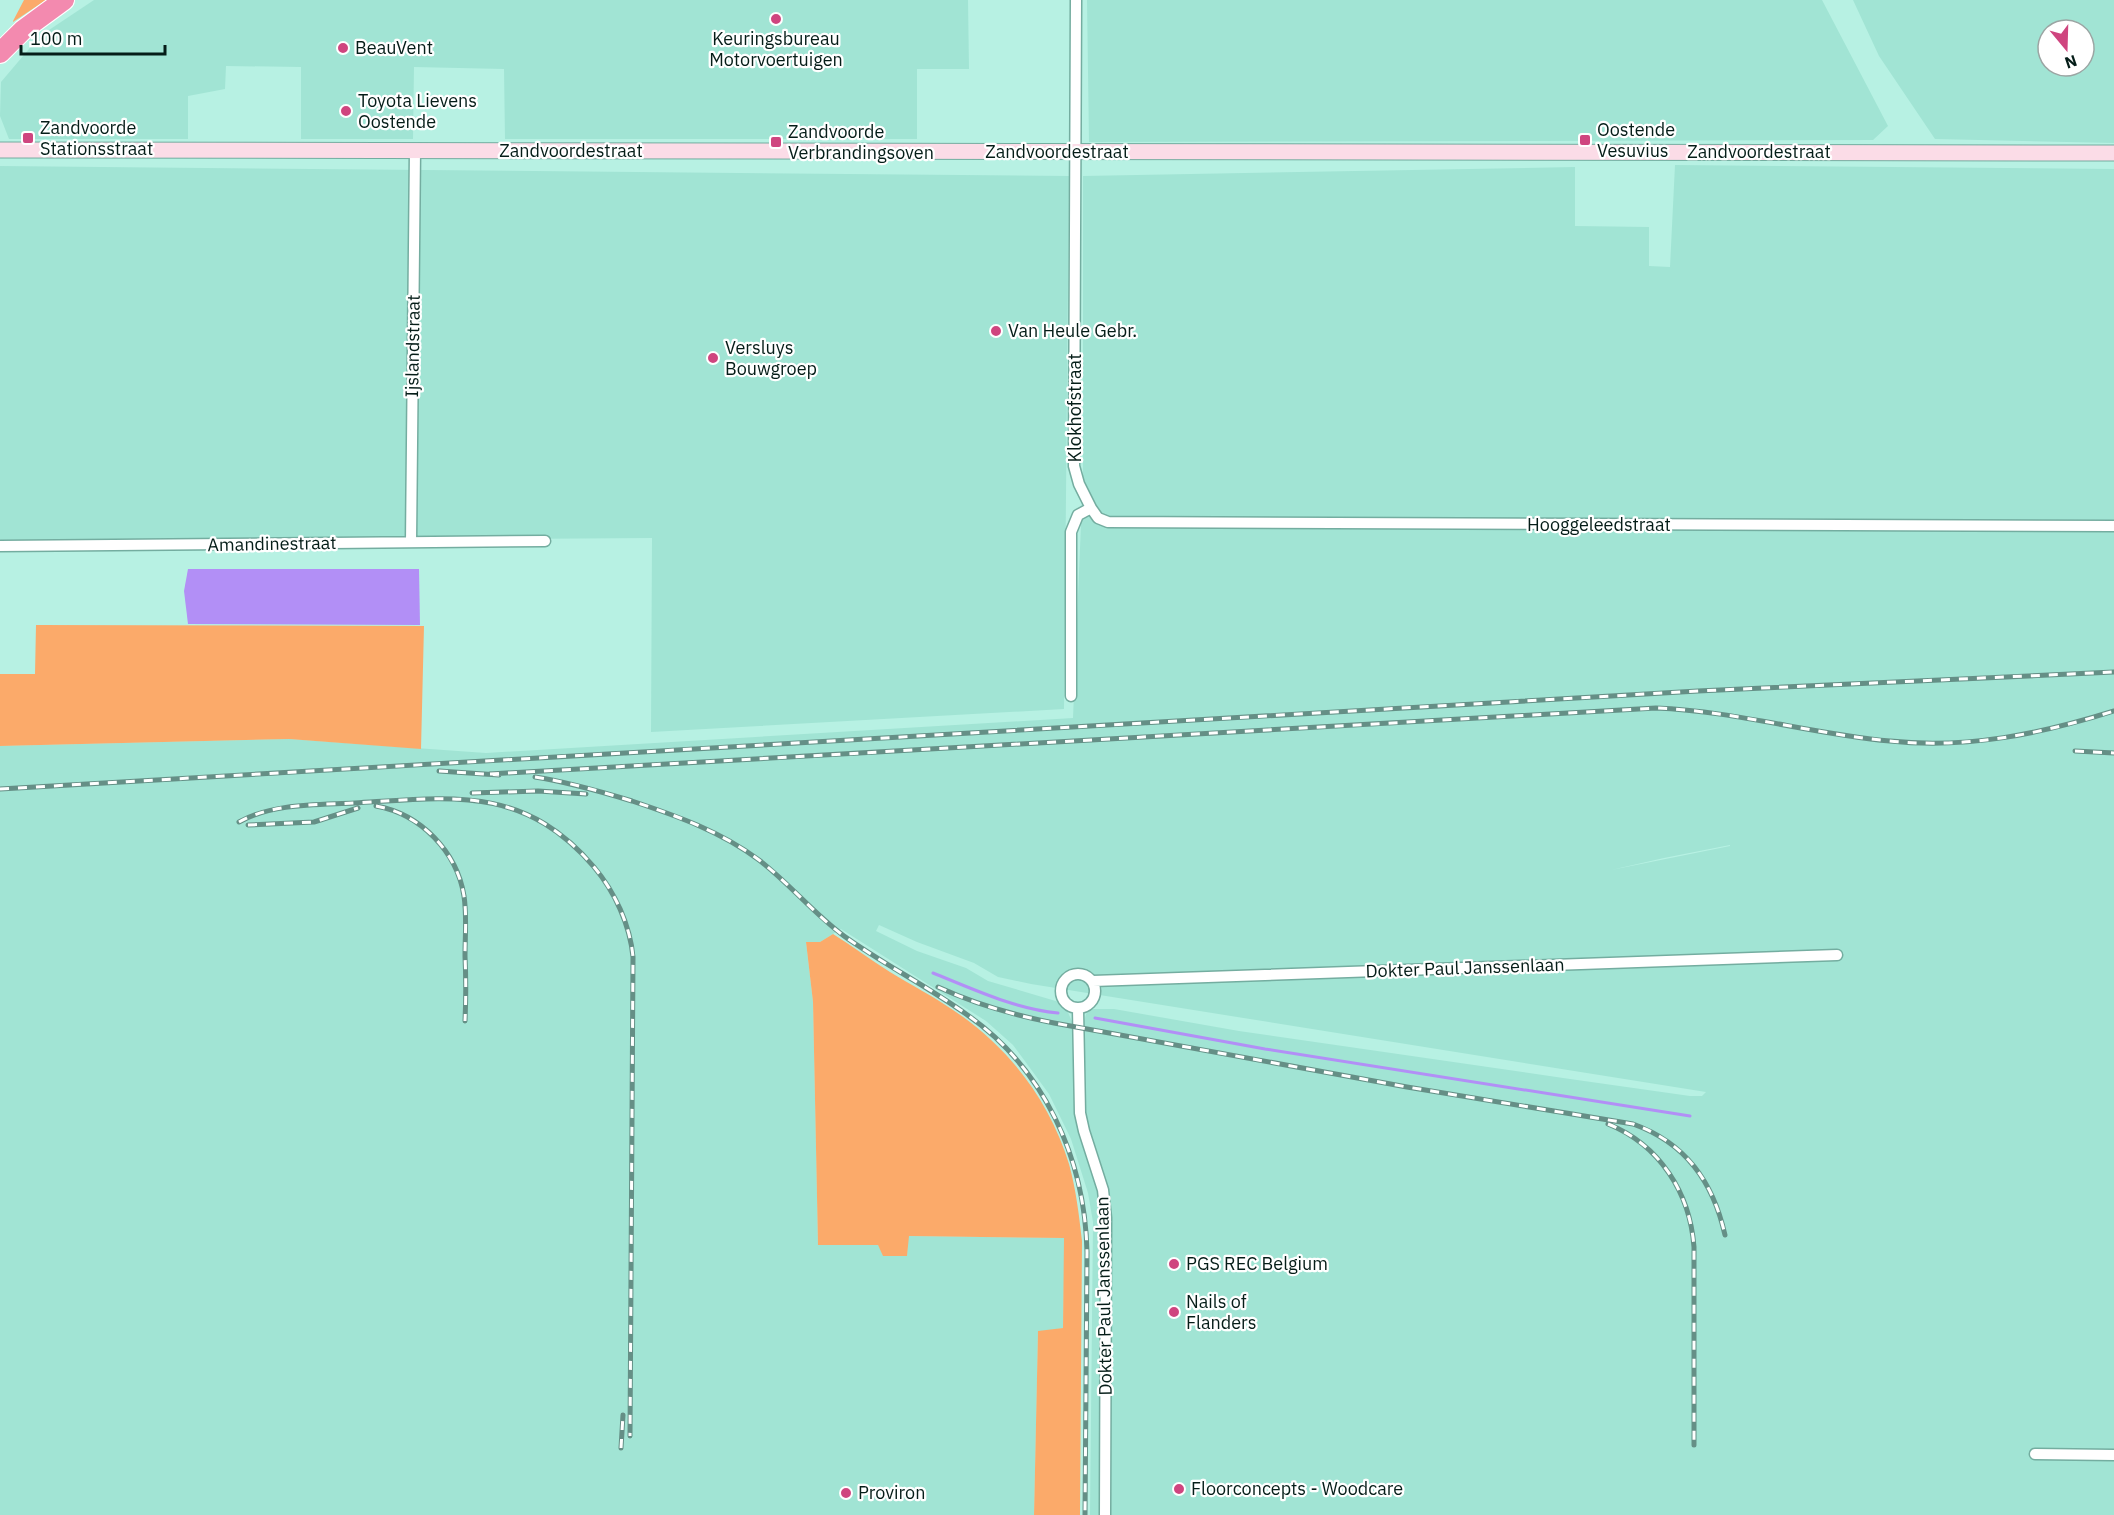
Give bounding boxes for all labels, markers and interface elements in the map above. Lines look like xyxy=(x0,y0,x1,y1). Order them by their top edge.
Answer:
marker: Keuringsbureau Motorvoertuigen xyxy=(769,12,783,26)
scale bar xyxy=(21,18,165,56)
north arrow xyxy=(2036,18,2096,78)
text: 100 m xyxy=(30,27,82,50)
place label: Keuringsbureau Motorvoertuigen xyxy=(709,27,843,71)
place label: BeauVent xyxy=(355,36,433,59)
marker: BeauVent xyxy=(336,41,350,55)
text: N xyxy=(2062,51,2080,74)
place label: Toyota Lievens Oostende xyxy=(358,89,477,133)
marker: Toyota Lievens Oostende xyxy=(339,104,353,118)
place label: Zandvoorde Stationsstraat xyxy=(40,116,153,160)
place label: Oostende Vesuvius xyxy=(1597,118,1675,162)
place label: Zandvoorde Verbrandingsoven xyxy=(788,120,934,164)
marker: Zandvoorde Stationsstraat xyxy=(21,131,35,145)
marker: Oostende Vesuvius xyxy=(1578,133,1592,147)
marker: Zandvoorde Verbrandingsoven xyxy=(769,135,783,149)
street label: Zandvoordestraat xyxy=(499,139,643,162)
street label: Zandvoordestraat xyxy=(985,140,1129,163)
street label: Zandvoordestraat xyxy=(1687,140,1831,163)
street label: Ijslandstraat xyxy=(400,294,425,398)
place label: Van Heule Gebr. xyxy=(1008,319,1137,342)
marker: Van Heule Gebr. xyxy=(989,324,1003,338)
place label: Versluys Bouwgroep xyxy=(725,336,817,380)
marker: Versluys Bouwgroep xyxy=(706,351,720,365)
street label: Klokhofstraat xyxy=(1063,354,1086,462)
street label: Hooggeleedstraat xyxy=(1527,513,1671,536)
street label: Amandinestraat xyxy=(207,531,337,556)
street label: Dokter Paul Janssenlaan xyxy=(1365,953,1565,982)
street label: Dokter Paul Janssenlaan xyxy=(1090,1196,1117,1396)
place label: PGS REC Belgium xyxy=(1186,1252,1328,1275)
marker: PGS REC Belgium xyxy=(1167,1257,1181,1271)
place label: Nails of Flanders xyxy=(1186,1290,1257,1334)
marker: Nails of Flanders xyxy=(1167,1305,1181,1319)
place label: Floorconcepts - Woodcare xyxy=(1191,1477,1403,1500)
place label: Proviron xyxy=(858,1481,925,1504)
marker: Floorconcepts - Woodcare xyxy=(1172,1482,1186,1496)
marker: Proviron xyxy=(839,1486,853,1500)

